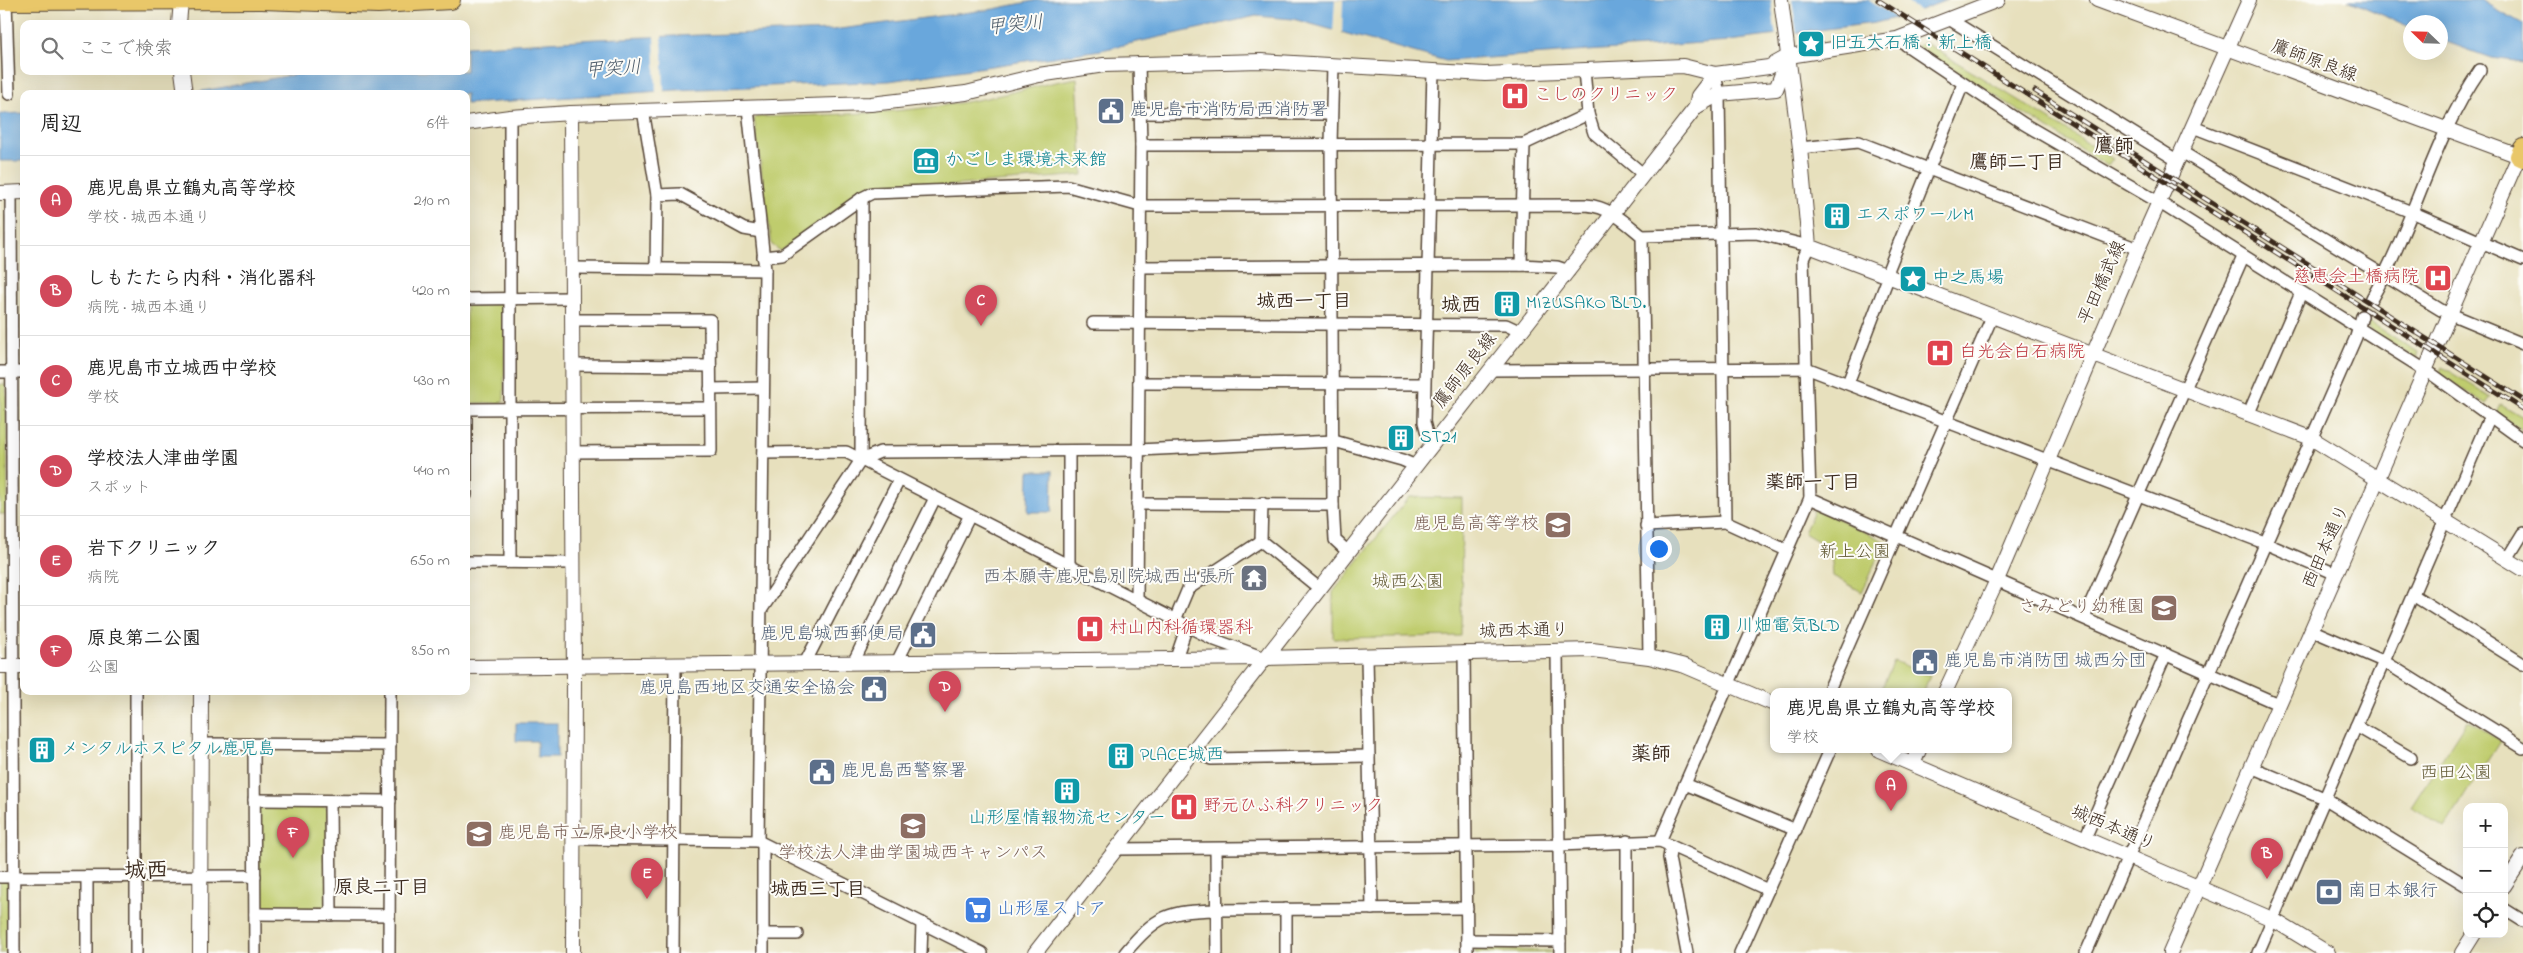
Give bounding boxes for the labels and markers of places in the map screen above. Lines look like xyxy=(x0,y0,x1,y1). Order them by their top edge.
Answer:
place icon: 旧五大石橋：新上橋 xyxy=(1796,29,1826,59)
place label: 旧五大石橋：新上橋 xyxy=(1830,31,1992,57)
hospital icon: こしのクリニック xyxy=(1500,81,1530,111)
place label: こしのクリニック xyxy=(1534,83,1678,109)
public building icon: 鹿児島市消防局西消防署 xyxy=(1096,96,1126,126)
place label: 鹿児島市消防局西消防署 xyxy=(1130,98,1328,124)
museum icon: かごしま環境未来館 xyxy=(911,146,941,176)
place label: かごしま環境未来館 xyxy=(945,148,1107,174)
building icon: エスポワールM xyxy=(1822,201,1852,231)
place label: エスポワールM xyxy=(1856,203,1974,229)
hospital icon: 慈恵会土橋病院 xyxy=(2423,263,2453,293)
place icon: 中之馬場 xyxy=(1898,264,1928,294)
place label: 慈恵会土橋病院 xyxy=(2293,265,2419,291)
place label: 中之馬場 xyxy=(1932,266,2004,292)
pin: C xyxy=(965,285,997,326)
building icon: MIZUSAKO BLD. xyxy=(1492,289,1522,319)
place label: MIZUSAKO BLD. xyxy=(1526,291,1646,317)
hospital icon: 白光会白石病院 xyxy=(1925,338,1955,368)
place label: 白光会白石病院 xyxy=(1959,340,2085,366)
building icon: ST21 xyxy=(1386,423,1416,453)
place label: ST21 xyxy=(1420,425,1457,451)
school or university icon: 鹿児島高等学校 xyxy=(1543,510,1573,540)
place label: 鹿児島高等学校 xyxy=(1413,512,1539,538)
temple icon: 西本願寺鹿児島別院城西出張所 xyxy=(1239,563,1269,593)
place label: 西本願寺鹿児島別院城西出張所 xyxy=(983,565,1235,591)
school or university icon: さみどり幼稚園 xyxy=(2149,593,2179,623)
place label: さみどり幼稚園 xyxy=(2019,595,2145,621)
building icon: 川畑電気BLD xyxy=(1702,612,1732,642)
hospital icon: 村山内科循環器科 xyxy=(1075,614,1105,644)
place label: 川畑電気BLD xyxy=(1736,614,1840,640)
place label: 村山内科循環器科 xyxy=(1109,616,1253,642)
public building icon: 鹿児島城西郵便局 xyxy=(908,620,938,650)
place label: 鹿児島城西郵便局 xyxy=(760,622,904,648)
public building icon: 鹿児島市消防団 城西分団 xyxy=(1910,647,1940,677)
place label: 鹿児島市消防団 城西分団 xyxy=(1944,649,2147,675)
pin: D xyxy=(929,671,961,712)
public building icon: 鹿児島西地区交通安全協会 xyxy=(859,674,889,704)
place label: 鹿児島西地区交通安全協会 xyxy=(639,676,855,702)
building icon: メンタルホスピタル鹿児島 xyxy=(27,735,57,765)
place label: メンタルホスピタル鹿児島 xyxy=(61,737,276,763)
building icon: PLACE城西 xyxy=(1106,741,1136,771)
place label: PLACE城西 xyxy=(1140,743,1224,769)
public building icon: 鹿児島西警察署 xyxy=(807,757,837,787)
place label: 鹿児島西警察署 xyxy=(841,759,967,785)
pin: A xyxy=(1875,770,1907,811)
building icon: 山形屋情報物流センター xyxy=(1052,776,1082,806)
hospital icon: 野元ひふ科クリニック xyxy=(1169,792,1199,822)
place label: 野元ひふ科クリニック xyxy=(1203,794,1383,820)
place label: 山形屋情報物流センター xyxy=(968,806,1166,832)
school or university icon: 学校法人津曲学園城西キャンパス xyxy=(898,811,928,841)
pin: F xyxy=(277,817,309,858)
school or university icon: 鹿児島市立原良小学校 xyxy=(464,819,494,849)
place label: 鹿児島市立原良小学校 xyxy=(498,821,678,847)
pin: B xyxy=(2251,838,2283,879)
place label: 学校法人津曲学園城西キャンパス xyxy=(778,841,1048,867)
pin: E xyxy=(631,858,663,899)
bank icon: 南日本銀行 xyxy=(2314,877,2344,907)
place label: 南日本銀行 xyxy=(2348,879,2438,905)
supermarket icon: 山形屋ストア xyxy=(963,895,993,925)
place label: 山形屋ストア xyxy=(997,897,1106,923)

